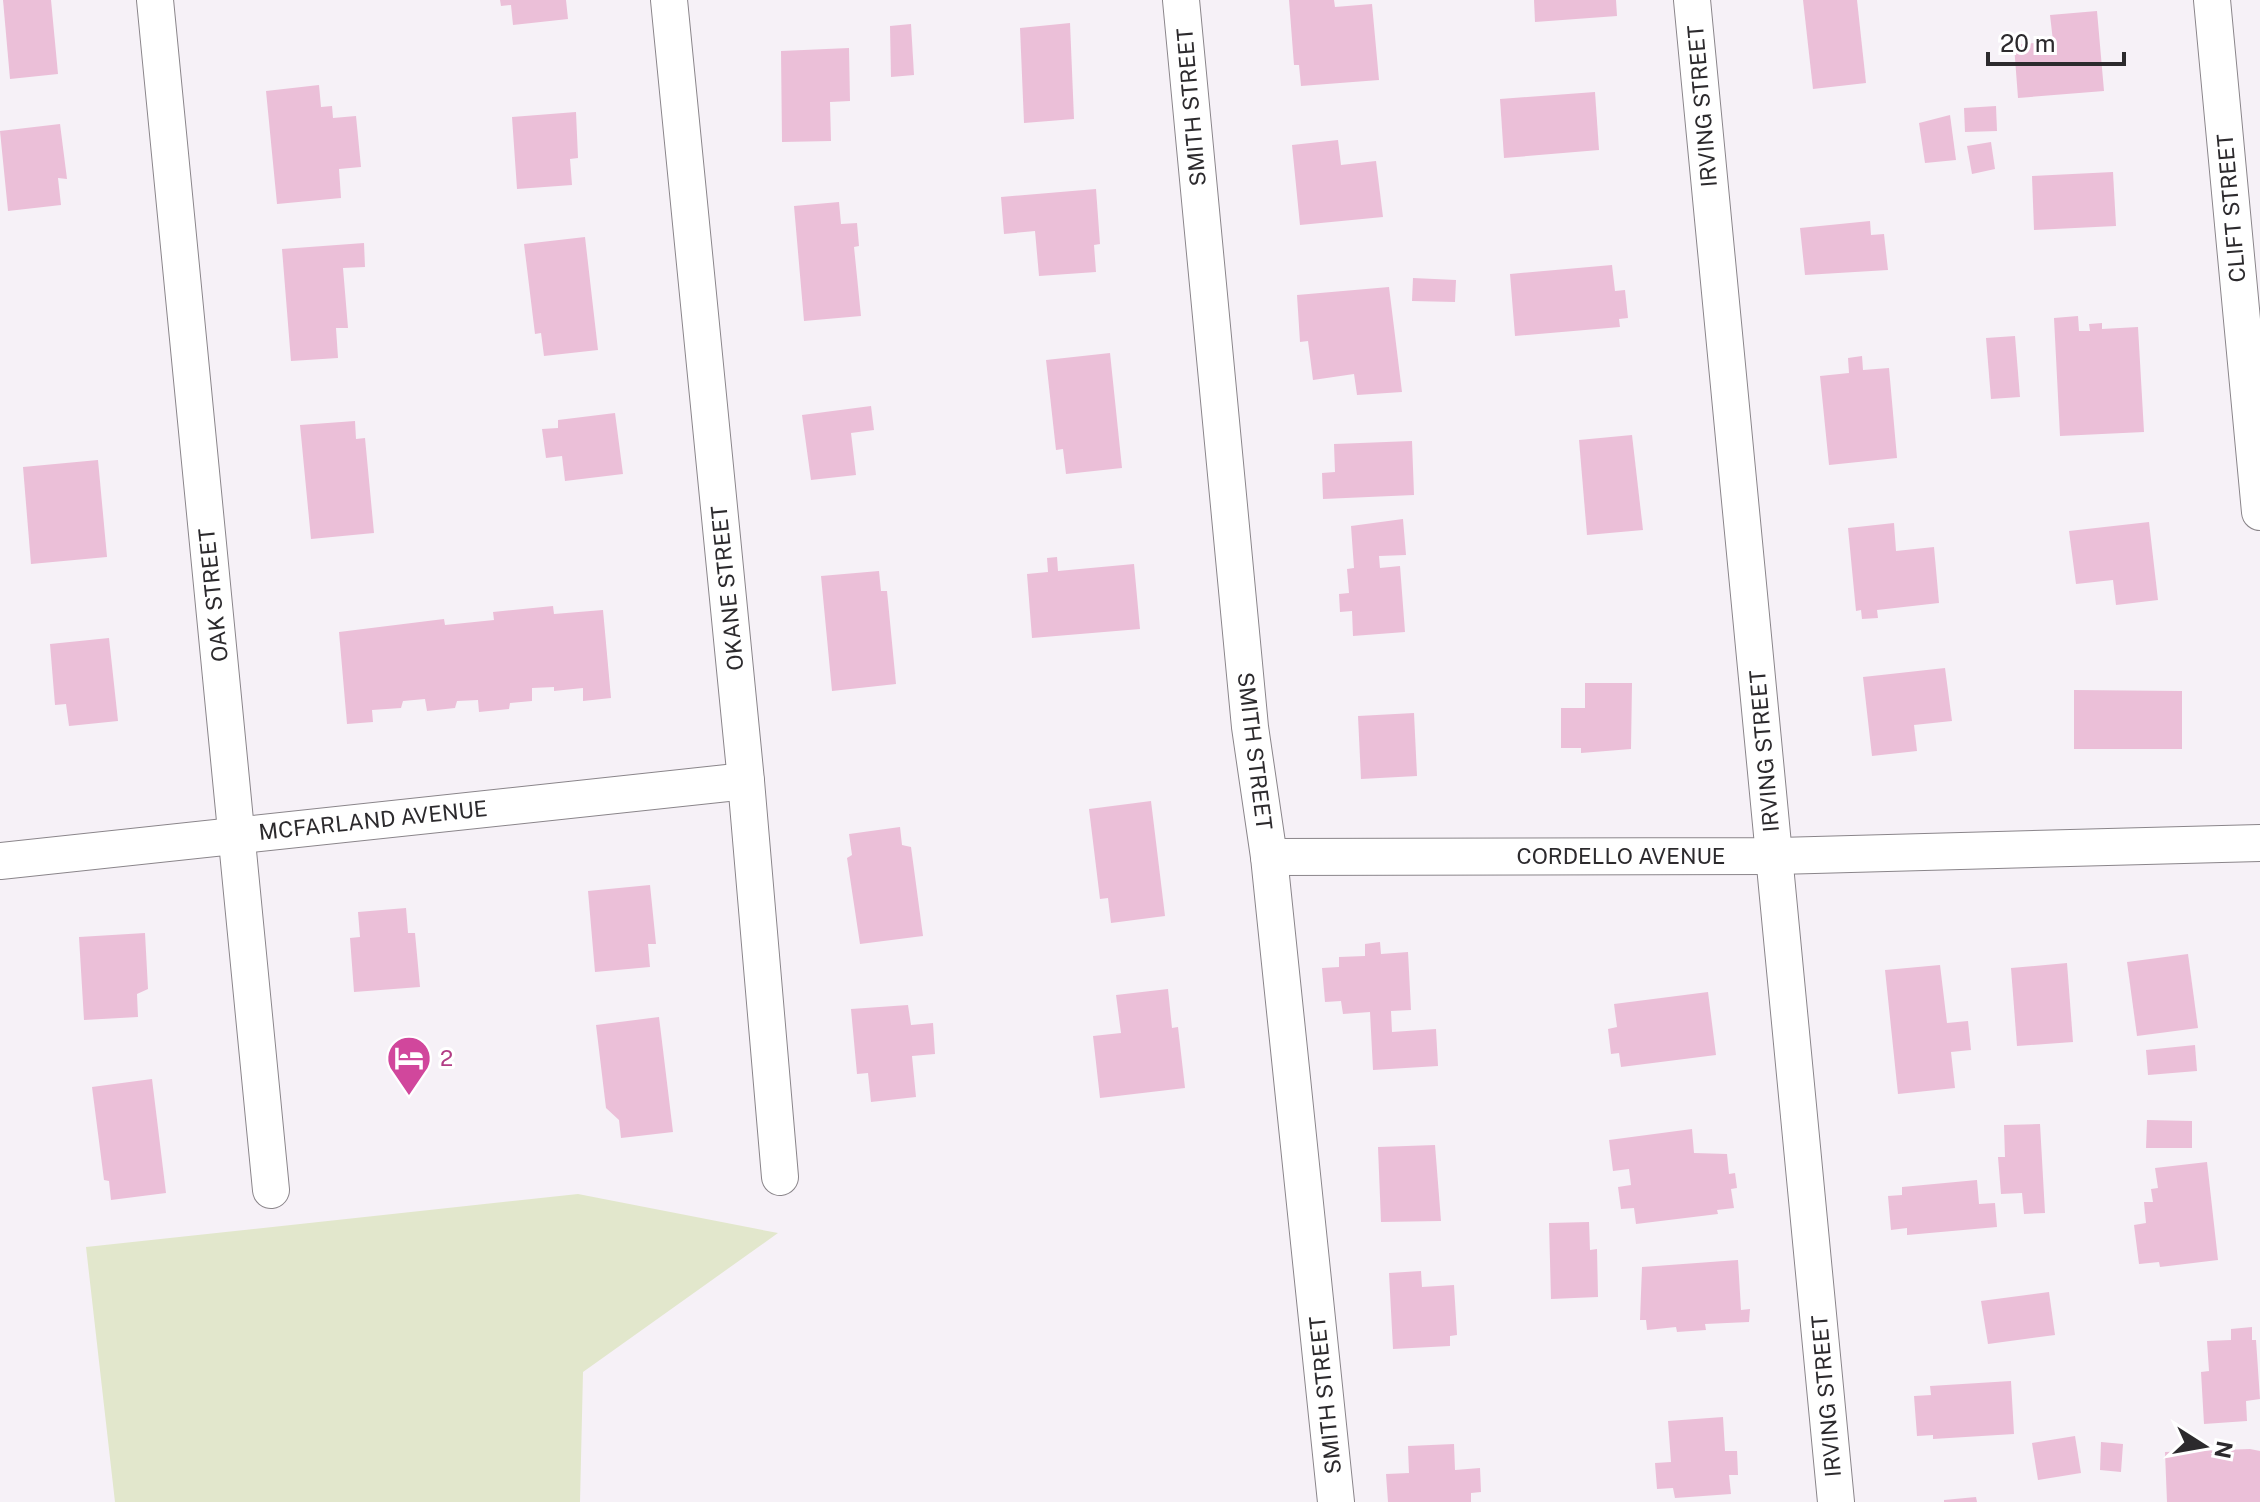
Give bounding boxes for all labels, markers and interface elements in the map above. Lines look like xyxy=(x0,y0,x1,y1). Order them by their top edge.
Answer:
scale bar xyxy=(1988,16,2124,66)
street label: IRVING STREET xyxy=(1682,24,1722,188)
street label: SMITH STREET xyxy=(1171,27,1211,187)
text: 20 m xyxy=(2000,29,2056,57)
street label: CLIFT STREET xyxy=(2212,132,2250,284)
street label: OKANE STREET xyxy=(705,504,749,672)
street label: OAK STREET xyxy=(193,527,233,663)
street label: IRVING STREET xyxy=(1744,669,1784,833)
street label: SMITH STREET xyxy=(1232,671,1278,831)
street label: MCFARLAND AVENUE xyxy=(257,795,489,845)
street label: CORDELLO AVENUE xyxy=(1517,843,1725,869)
hotel icon: 2 xyxy=(385,1034,433,1097)
place label: 2 xyxy=(440,1045,453,1071)
street label: IRVING STREET xyxy=(1806,1314,1846,1478)
street label: SMITH STREET xyxy=(1304,1315,1346,1475)
north arrow xyxy=(2164,1406,2244,1486)
text: N xyxy=(2209,1439,2238,1461)

